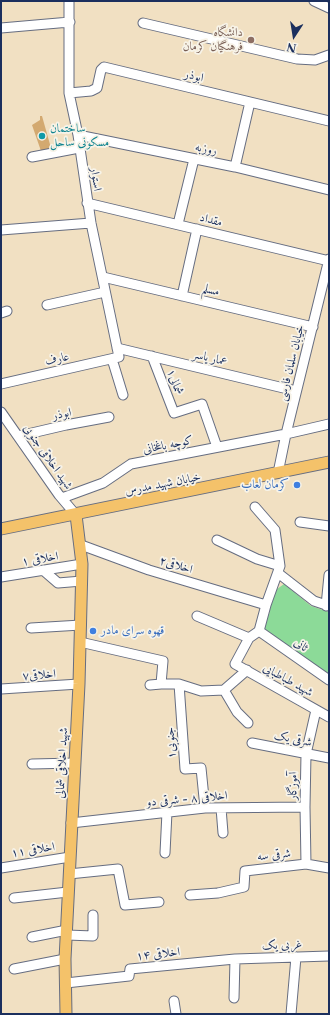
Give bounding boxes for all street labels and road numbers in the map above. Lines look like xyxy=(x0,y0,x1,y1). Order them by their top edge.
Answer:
street label: ابوذر xyxy=(183,67,205,85)
street label: روزبه xyxy=(194,140,218,158)
street label: استوار xyxy=(87,166,105,192)
street label: مقداد xyxy=(198,210,224,230)
street label: مسلم xyxy=(201,281,221,299)
street label: خیابان سلمان فارسی xyxy=(275,323,307,403)
street label: عمار یاسر xyxy=(191,347,229,369)
street label: عارف xyxy=(44,349,70,369)
street label: شمالی۱ xyxy=(163,367,187,397)
street label: ابوذر xyxy=(51,405,73,423)
street label: شهید اخلاقی جنوبی xyxy=(20,422,76,492)
street label: کوچه باغخانی xyxy=(142,433,194,457)
street label: خیابان شهید مدرس xyxy=(124,470,202,498)
street label: اخلاقی ۱ xyxy=(21,549,59,569)
street label: اخلاقی۲ xyxy=(158,553,194,577)
street label: ثانی xyxy=(291,635,311,655)
street label: شهید طباطبایی xyxy=(260,660,316,700)
street label: اخلاقی۷ xyxy=(22,667,56,683)
street label: شهید اخلاقی شمالی xyxy=(53,727,71,799)
street label: جنوبی۱ xyxy=(163,727,179,759)
street label: شرقی یک xyxy=(273,728,313,750)
street label: آموزگار xyxy=(285,771,301,801)
street label: اخلاقی ۸ - شرقی دو xyxy=(146,788,228,810)
street label: اخلاقی ۱۱ xyxy=(10,839,56,861)
street label: شرقی سه xyxy=(256,846,292,864)
street label: غربی یک xyxy=(262,937,302,953)
street label: اخلاقی ۱۴ xyxy=(135,945,181,963)

